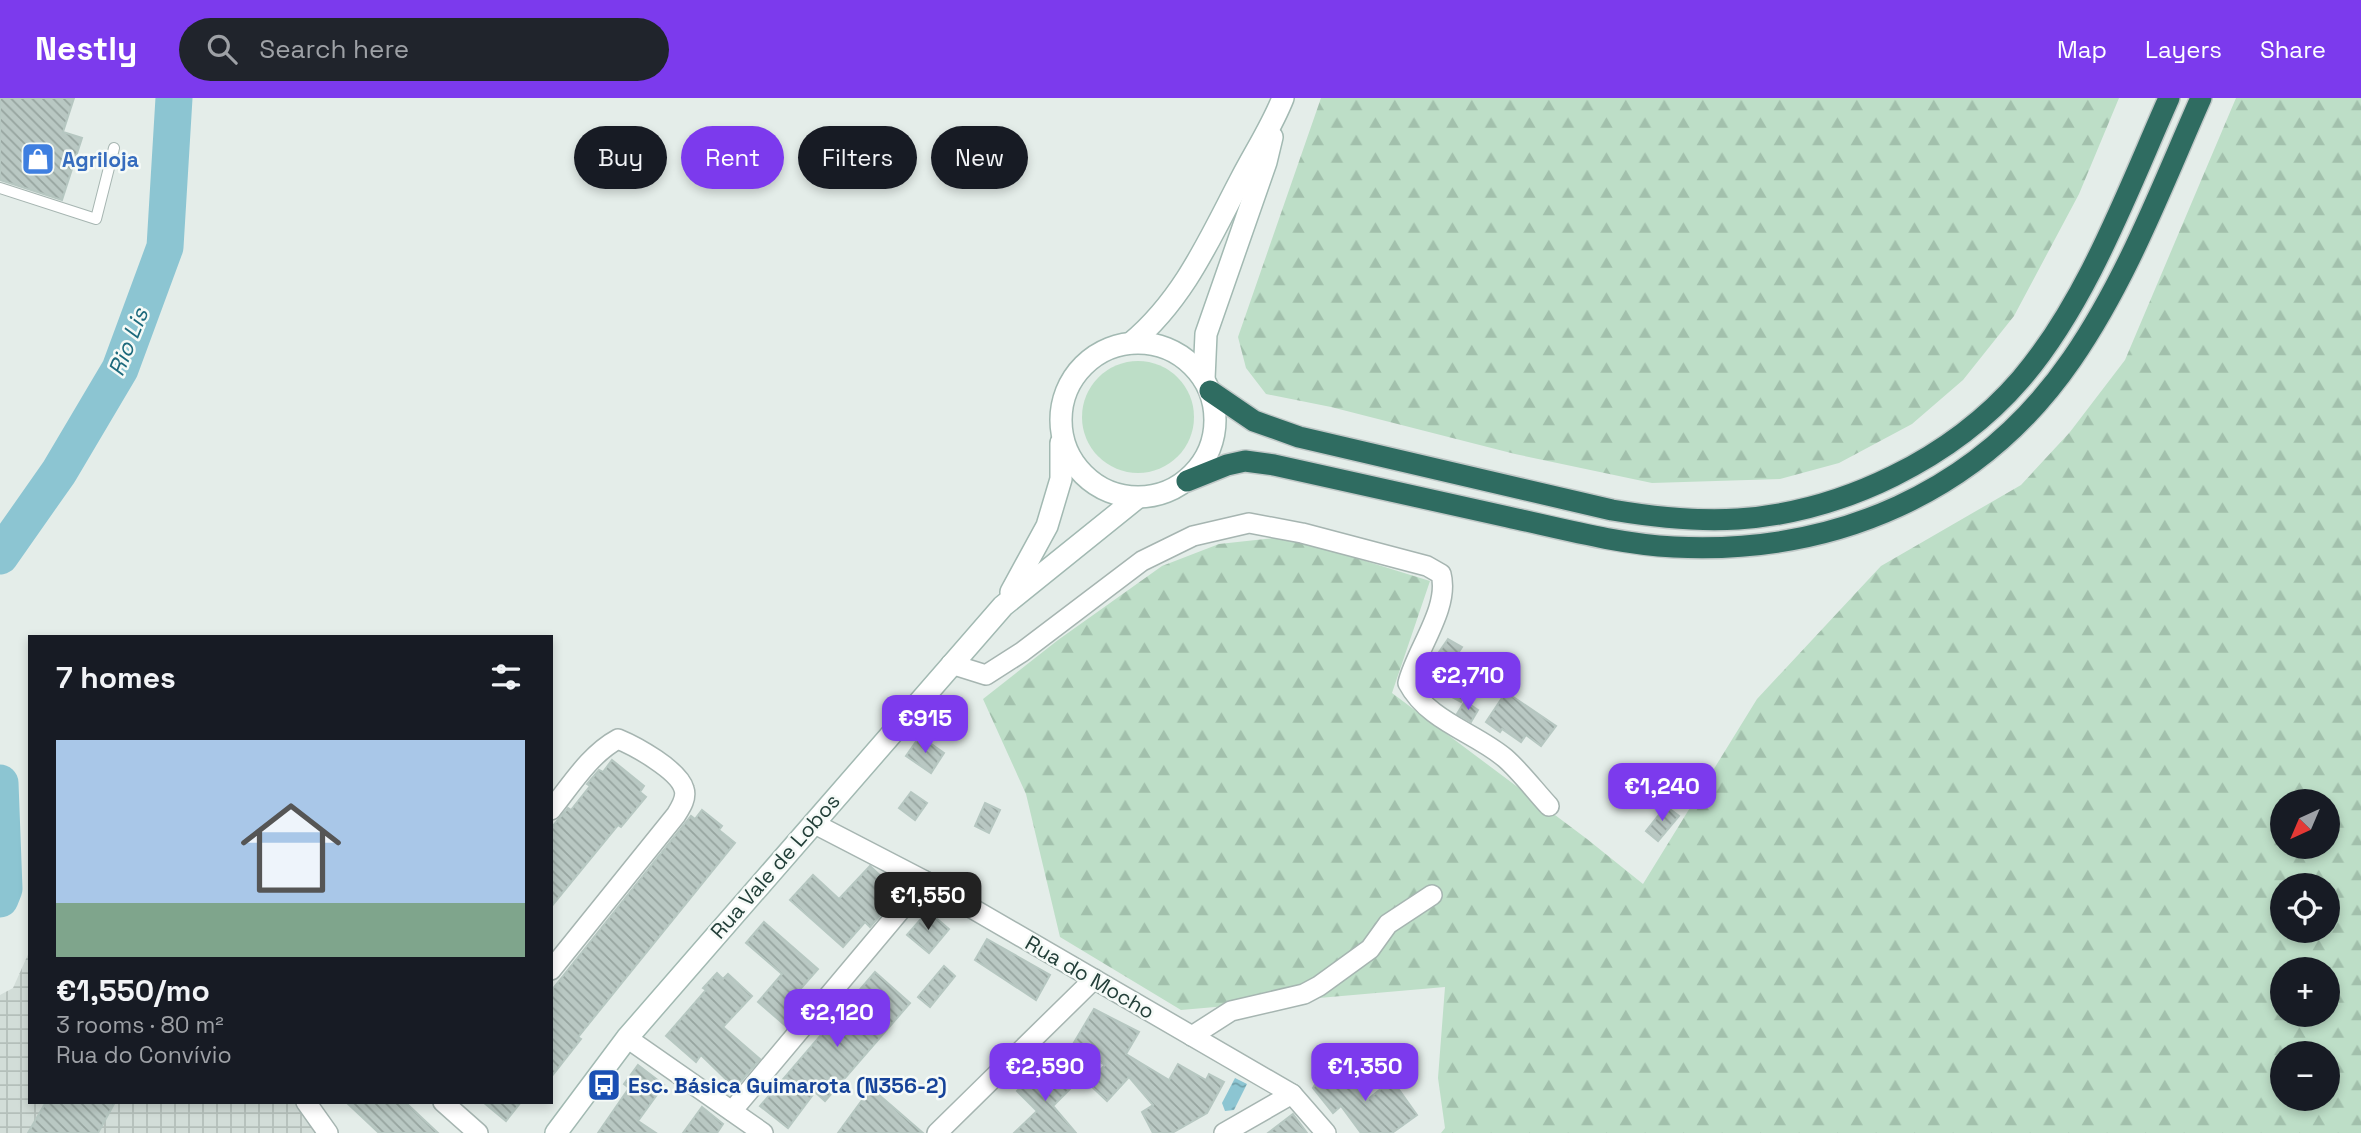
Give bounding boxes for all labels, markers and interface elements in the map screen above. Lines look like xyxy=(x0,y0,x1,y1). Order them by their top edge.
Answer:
search box xyxy=(179,18,669,81)
text: Nestly xyxy=(35,28,137,70)
icon: search xyxy=(203,30,241,68)
text: Search here xyxy=(259,32,409,66)
text: Map xyxy=(2057,34,2107,65)
text: Layers xyxy=(2145,34,2222,65)
text: Share xyxy=(2260,34,2326,65)
chip: Buy xyxy=(574,126,667,189)
chip: Rent xyxy=(681,126,784,189)
chip: Filters xyxy=(798,126,917,189)
chip: New xyxy=(931,126,1028,189)
shop icon: Agriloja xyxy=(19,140,57,178)
place label: Agriloja xyxy=(62,146,139,173)
water label: Rio Lis xyxy=(101,303,155,380)
pin: €2,710 xyxy=(1411,652,1525,712)
text: 7 homes xyxy=(56,658,176,697)
icon: filters xyxy=(487,658,525,696)
text: €2,710 xyxy=(1431,660,1505,690)
pin: €915 xyxy=(884,696,966,755)
text: €915 xyxy=(898,703,952,733)
pin: €1,240 xyxy=(1605,764,1719,823)
text: €1,240 xyxy=(1624,771,1700,801)
icon: home xyxy=(228,785,354,911)
street label: Rua Vale de Lobos xyxy=(704,788,846,944)
north arrow xyxy=(2270,789,2340,859)
map controls xyxy=(2270,789,2340,1111)
pin: €1,550 xyxy=(871,872,985,932)
button: locate xyxy=(2270,873,2340,943)
text: €1,550 xyxy=(890,880,966,910)
street label: Rua do Mocho xyxy=(1020,929,1160,1025)
button: + xyxy=(2270,957,2340,1027)
text: €1,550/mo xyxy=(56,971,210,1010)
pin: €2,120 xyxy=(780,990,894,1049)
text: €2,120 xyxy=(800,997,874,1027)
text: 3 rooms · 80 m² xyxy=(56,1010,224,1040)
text: Rua do Convívio xyxy=(56,1040,232,1070)
button: − xyxy=(2270,1041,2340,1111)
pin: €2,590 xyxy=(988,1044,1102,1103)
pin: €1,350 xyxy=(1308,1044,1422,1103)
text: €2,590 xyxy=(1006,1051,1084,1081)
text: €1,350 xyxy=(1327,1051,1403,1081)
bus stop icon: Esc. Básica Guimarota (N356-2) xyxy=(585,1066,623,1104)
place label: Esc. Básica Guimarota (N356-2) xyxy=(628,1072,947,1099)

